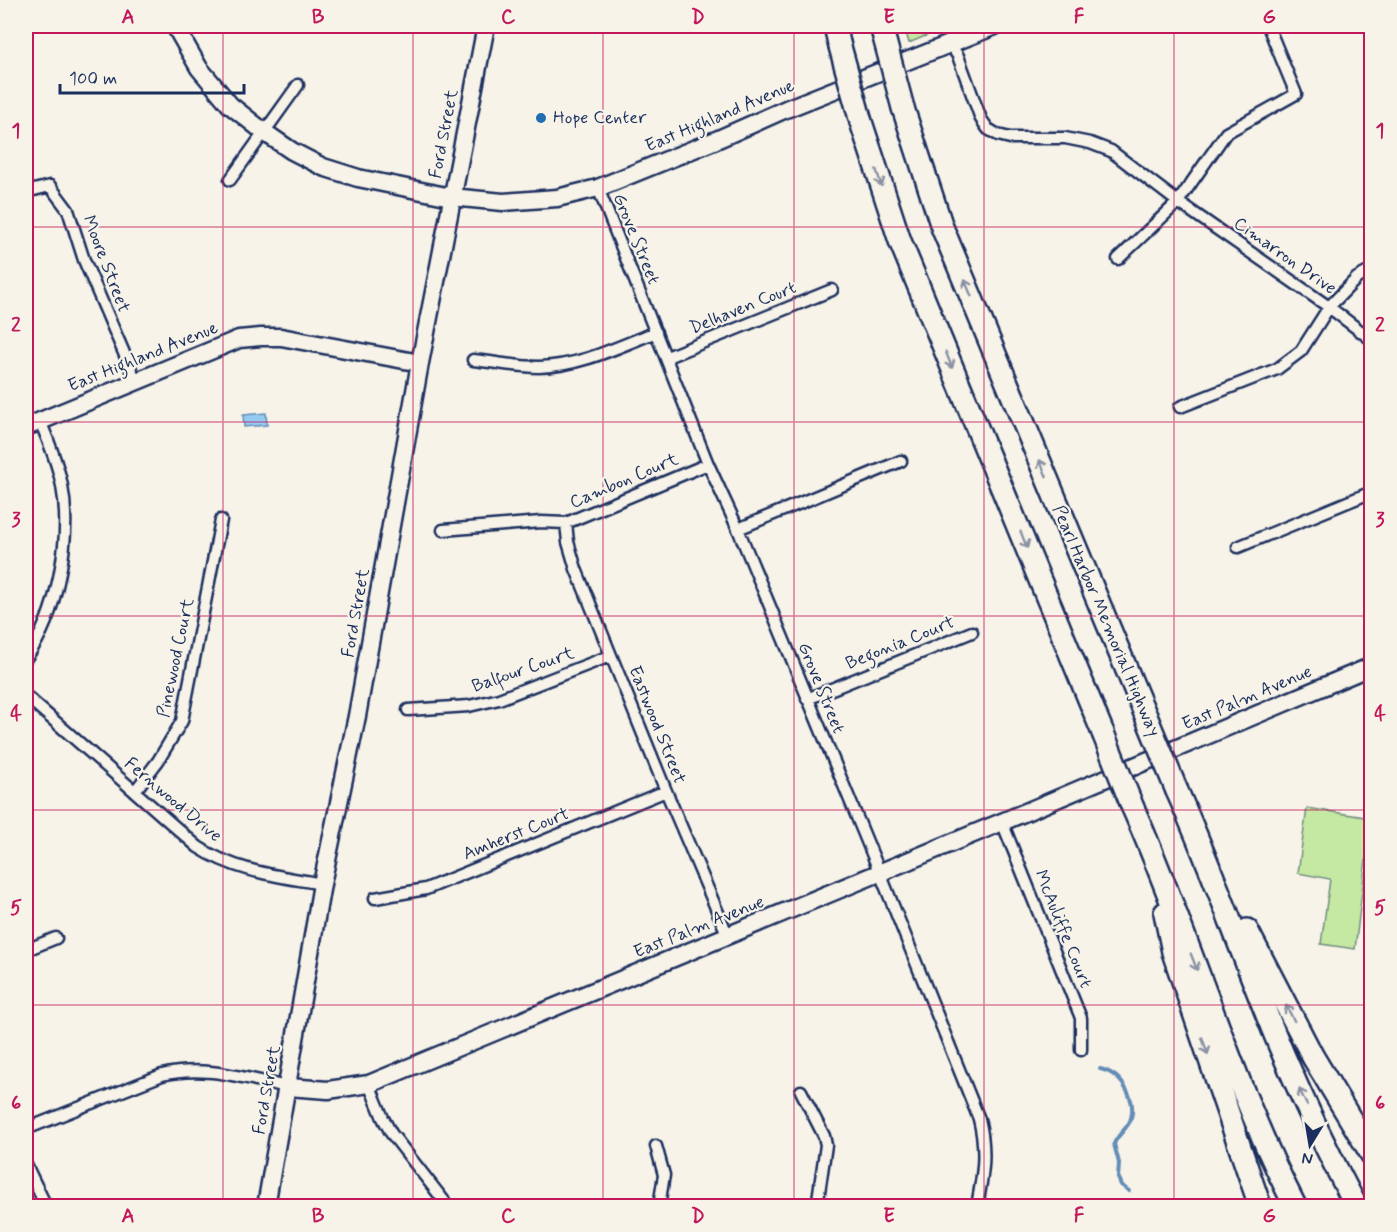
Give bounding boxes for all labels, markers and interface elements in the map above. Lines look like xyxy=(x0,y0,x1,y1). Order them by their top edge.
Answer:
text: A xyxy=(121,4,135,31)
text: B xyxy=(312,4,325,31)
text: C xyxy=(501,4,516,31)
text: D xyxy=(691,4,705,31)
text: E xyxy=(883,4,895,31)
text: F xyxy=(1074,4,1085,31)
text: G xyxy=(1262,4,1276,31)
scale bar xyxy=(60,57,244,95)
text: 100 m xyxy=(69,67,117,91)
street label: East Highland Avenue xyxy=(642,74,799,160)
street label: Ford Street xyxy=(424,87,464,181)
place label: Hope Center xyxy=(553,106,647,130)
marker: Hope Center xyxy=(534,111,548,125)
text: 1 xyxy=(12,118,20,145)
text: 1 xyxy=(1376,118,1384,145)
one-way arrow xyxy=(874,168,885,187)
street label: Grove Street xyxy=(607,190,665,288)
street label: Moore Street xyxy=(76,212,136,316)
street label: Cimarron Drive xyxy=(1229,212,1341,300)
street label: Delhaven Court xyxy=(686,276,800,340)
one-way arrow xyxy=(962,280,973,298)
text: 2 xyxy=(11,312,21,339)
text: 2 xyxy=(1375,312,1385,339)
street label: East Highland Avenue xyxy=(64,316,222,400)
one-way arrow xyxy=(944,350,955,368)
street label: Cambon Court xyxy=(566,447,682,515)
one-way arrow xyxy=(1037,460,1048,478)
street label: Pearl Harbor Memorial Highway xyxy=(1046,502,1166,740)
text: 3 xyxy=(11,507,21,534)
text: 3 xyxy=(1375,507,1385,534)
one-way arrow xyxy=(1019,530,1030,549)
street label: Ford Street xyxy=(336,566,376,659)
street label: Pinewood Court xyxy=(152,596,200,720)
street label: Begonia Court xyxy=(842,610,959,678)
street label: Grove Street xyxy=(792,639,850,737)
street label: Balfour Court xyxy=(469,641,578,701)
street label: East Palm Avenue xyxy=(1178,660,1316,736)
street label: Eastwood Street xyxy=(622,662,692,788)
text: 4 xyxy=(10,701,22,728)
text: 4 xyxy=(1374,701,1386,728)
street label: Fernwood Drive xyxy=(119,752,227,848)
street label: Amherst Court xyxy=(459,802,573,866)
street label: McAuliffe Court xyxy=(1028,866,1098,992)
street label: East Palm Avenue xyxy=(630,890,768,964)
text: 5 xyxy=(10,895,22,922)
text: 5 xyxy=(1374,895,1386,922)
one-way arrow xyxy=(1189,952,1200,971)
one-way arrow xyxy=(1284,1005,1296,1022)
one-way arrow xyxy=(1200,1036,1211,1055)
street label: Ford Street xyxy=(247,1043,287,1136)
one-way arrow xyxy=(1297,1089,1308,1107)
text: 6 xyxy=(11,1090,21,1117)
text: 6 xyxy=(1375,1090,1385,1117)
north arrow xyxy=(1280,1115,1340,1175)
text: N xyxy=(1300,1147,1315,1170)
text: A xyxy=(121,1203,135,1230)
text: B xyxy=(312,1203,325,1230)
text: C xyxy=(501,1203,516,1230)
text: D xyxy=(691,1203,705,1230)
text: E xyxy=(883,1203,895,1230)
text: F xyxy=(1074,1203,1085,1230)
text: G xyxy=(1262,1203,1276,1230)

